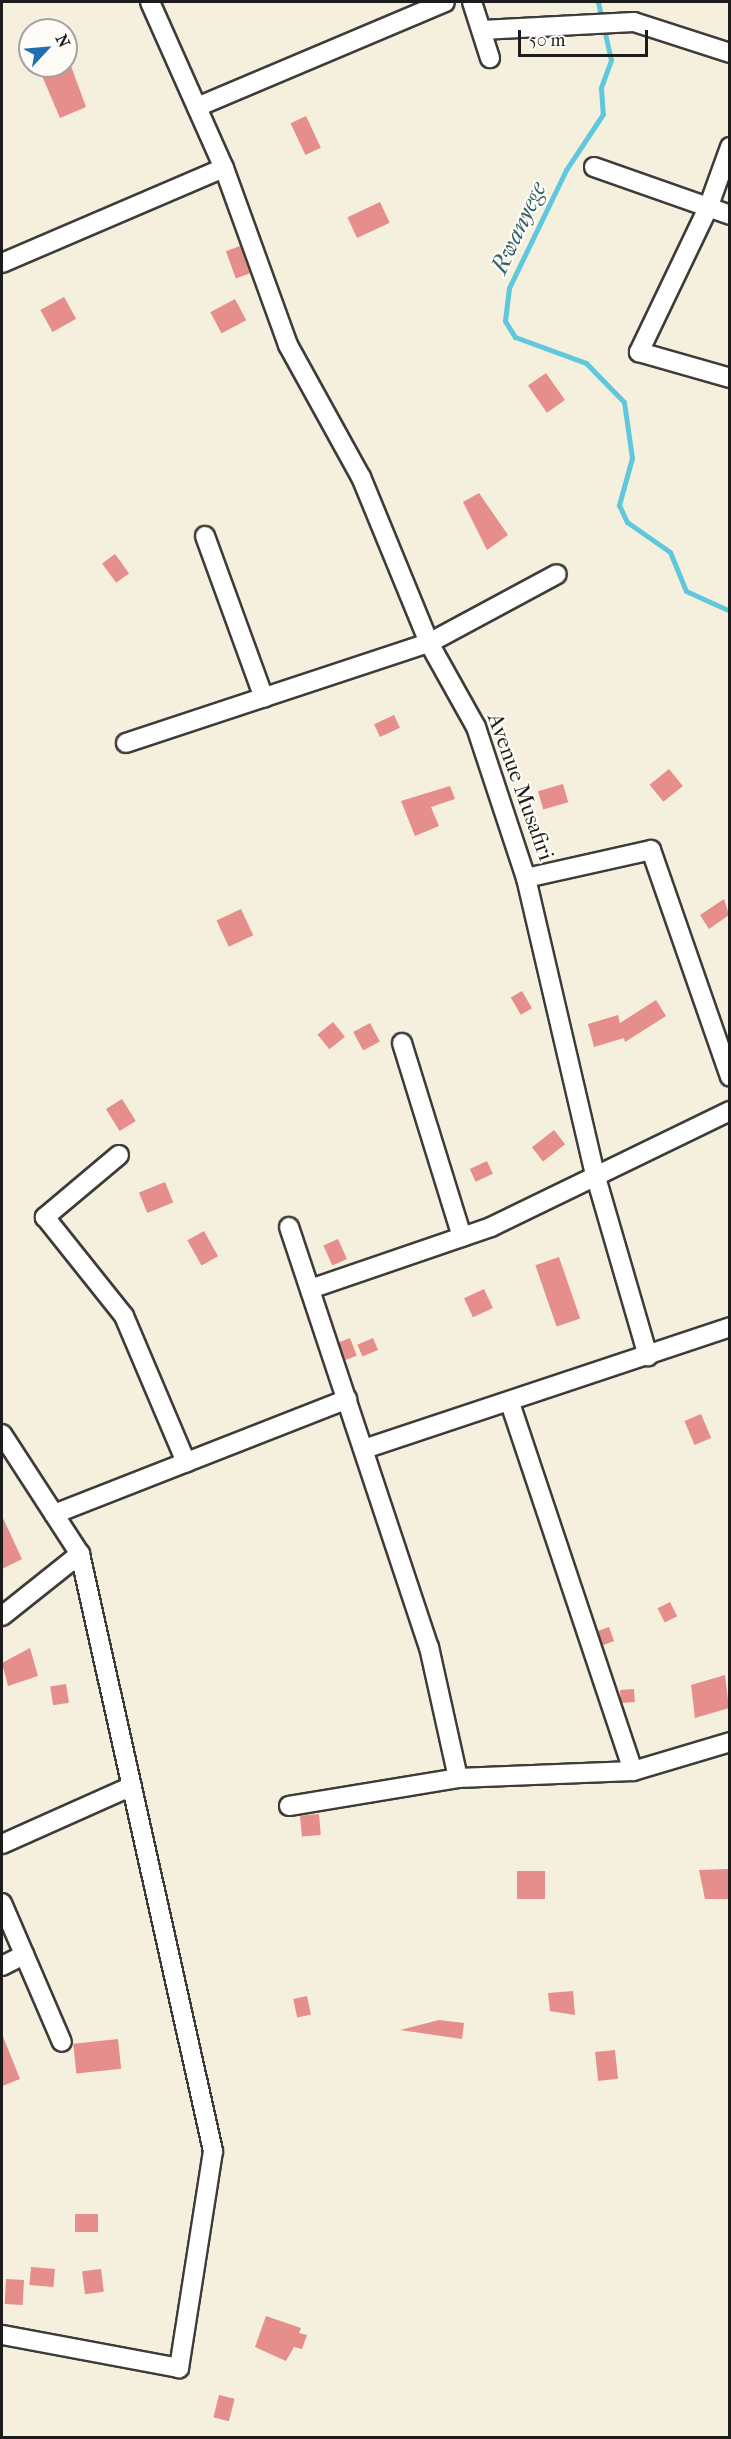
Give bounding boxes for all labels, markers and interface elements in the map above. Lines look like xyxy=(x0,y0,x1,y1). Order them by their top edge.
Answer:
north arrow xyxy=(18,18,78,78)
scale bar xyxy=(521,18,652,56)
text: 50 m xyxy=(529,30,565,51)
text: N xyxy=(52,31,74,50)
water label: Rwanyege xyxy=(485,177,553,279)
street label: Avenue Musafiri xyxy=(481,710,559,864)

